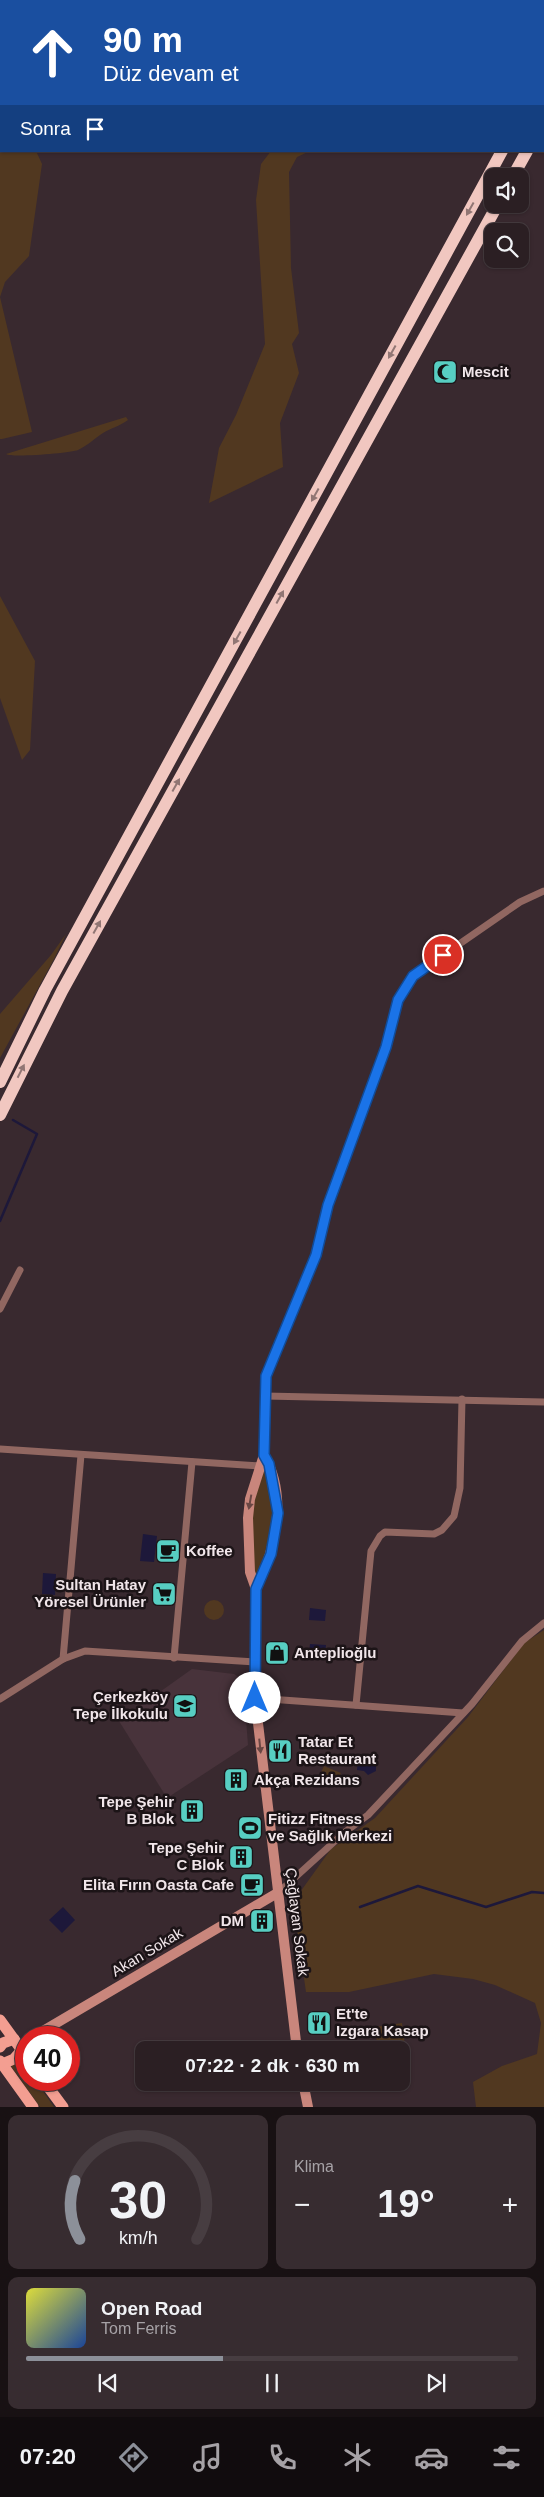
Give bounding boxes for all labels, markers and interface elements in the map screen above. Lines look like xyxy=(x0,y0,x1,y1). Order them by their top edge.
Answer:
icon: ahead xyxy=(20,20,85,85)
text: 90 m xyxy=(103,20,183,59)
text: Düz devam et xyxy=(103,61,239,86)
icon: arrive xyxy=(81,115,109,143)
text: Sonra xyxy=(20,118,71,139)
map controls xyxy=(484,168,529,268)
button: sound xyxy=(484,168,529,213)
one-way arrow xyxy=(466,202,474,217)
button: search xyxy=(484,223,529,268)
one-way arrow xyxy=(388,345,396,360)
mosque icon: Mescit xyxy=(432,359,458,385)
place label: Mescit xyxy=(462,363,509,380)
one-way arrow xyxy=(310,488,319,502)
one-way arrow xyxy=(276,589,284,604)
one-way arrow xyxy=(233,630,241,645)
one-way arrow xyxy=(172,778,180,792)
one-way arrow xyxy=(93,920,101,934)
pin xyxy=(422,934,464,976)
icon: arrive xyxy=(429,941,457,969)
one-way arrow xyxy=(17,1063,25,1078)
one-way arrow xyxy=(246,1494,254,1510)
cafe icon: Koffee xyxy=(155,1538,181,1564)
place label: Koffee xyxy=(186,1542,233,1559)
place label: Sultan Hatay Yöresel Ürünler xyxy=(34,1576,147,1610)
supermarket icon: Sultan Hatay Yöresel Ürünler xyxy=(151,1581,177,1607)
shop icon: Anteplioğlu xyxy=(264,1640,290,1666)
place label: Anteplioğlu xyxy=(294,1644,377,1661)
position arrow xyxy=(228,1671,280,1723)
place label: Çerkezköy Tepe İlkokulu xyxy=(73,1688,169,1722)
school or university icon: Çerkezköy Tepe İlkokulu xyxy=(172,1693,198,1719)
place label: Tatar Et Restaurant xyxy=(298,1733,376,1767)
restaurant icon: Tatar Et Restaurant xyxy=(267,1738,293,1764)
one-way arrow xyxy=(256,1739,264,1755)
building icon: Akça Rezidans xyxy=(223,1767,249,1793)
place label: Akça Rezidans xyxy=(254,1771,360,1788)
place label: Tepe Şehir B Blok xyxy=(98,1793,175,1827)
building icon: Tepe Şehir B Blok xyxy=(179,1798,205,1824)
place label: Fitizz Fitness ve Sağlık Merkezi xyxy=(268,1810,392,1844)
sports icon: Fitizz Fitness ve Sağlık Merkezi xyxy=(237,1815,263,1841)
place label: Tepe Şehir C Blok xyxy=(148,1839,225,1873)
building icon: Tepe Şehir C Blok xyxy=(228,1844,254,1870)
street label: Çağlayan Sokak xyxy=(282,1867,313,1978)
cafe icon: Elita Fırın Oasta Cafe xyxy=(239,1872,265,1898)
place label: Elita Fırın Oasta Cafe xyxy=(83,1876,234,1893)
building icon: DM xyxy=(249,1908,275,1934)
place label: DM xyxy=(221,1912,244,1929)
street label: Akan Sokak xyxy=(108,1923,186,1979)
place label: Et'te Izgara Kasap xyxy=(336,2005,429,2039)
restaurant icon: Et'te Izgara Kasap xyxy=(306,2010,332,2036)
speed limit sign: 40 xyxy=(15,2026,80,2091)
text: 07:22 · 2 dk · 630 m xyxy=(185,2055,360,2076)
text: Klima xyxy=(294,2158,334,2175)
text: 30 xyxy=(109,2171,167,2229)
text: 19° xyxy=(377,2183,435,2225)
text: − xyxy=(294,2189,310,2220)
text: + xyxy=(502,2189,518,2220)
text: km/h xyxy=(119,2228,157,2248)
text: Open Road xyxy=(101,2298,202,2319)
text: Tom Ferris xyxy=(101,2320,177,2337)
icon: previous xyxy=(94,2369,122,2397)
icon: pause xyxy=(258,2369,286,2397)
icon: next xyxy=(422,2369,450,2397)
icon: directions xyxy=(116,2440,151,2475)
icon: music xyxy=(190,2440,225,2475)
icon: phone xyxy=(265,2440,300,2475)
icon: climate xyxy=(340,2440,375,2475)
icon: car xyxy=(414,2440,449,2475)
icon: filters xyxy=(489,2440,524,2475)
text: 07:20 xyxy=(20,2444,76,2469)

